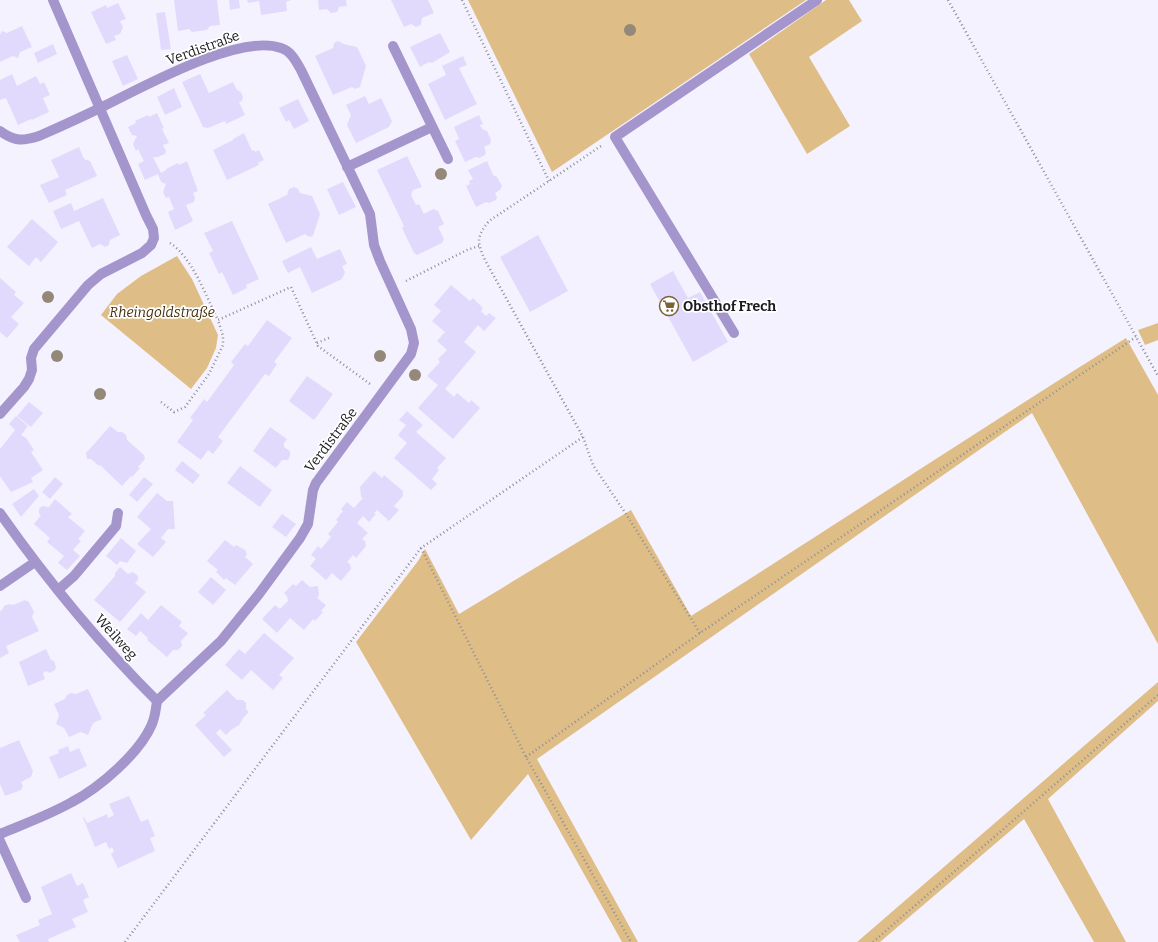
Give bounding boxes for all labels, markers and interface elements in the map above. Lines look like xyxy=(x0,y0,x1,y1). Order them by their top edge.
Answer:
street label: Verdistraße xyxy=(164,27,242,69)
supermarket icon: Obsthof Frech xyxy=(658,295,680,317)
place label: Obsthof Frech xyxy=(683,298,776,315)
park label: Rheingoldstraße xyxy=(109,304,215,321)
street label: Verdistraße xyxy=(301,404,361,476)
street label: Weilweg xyxy=(91,611,141,663)

